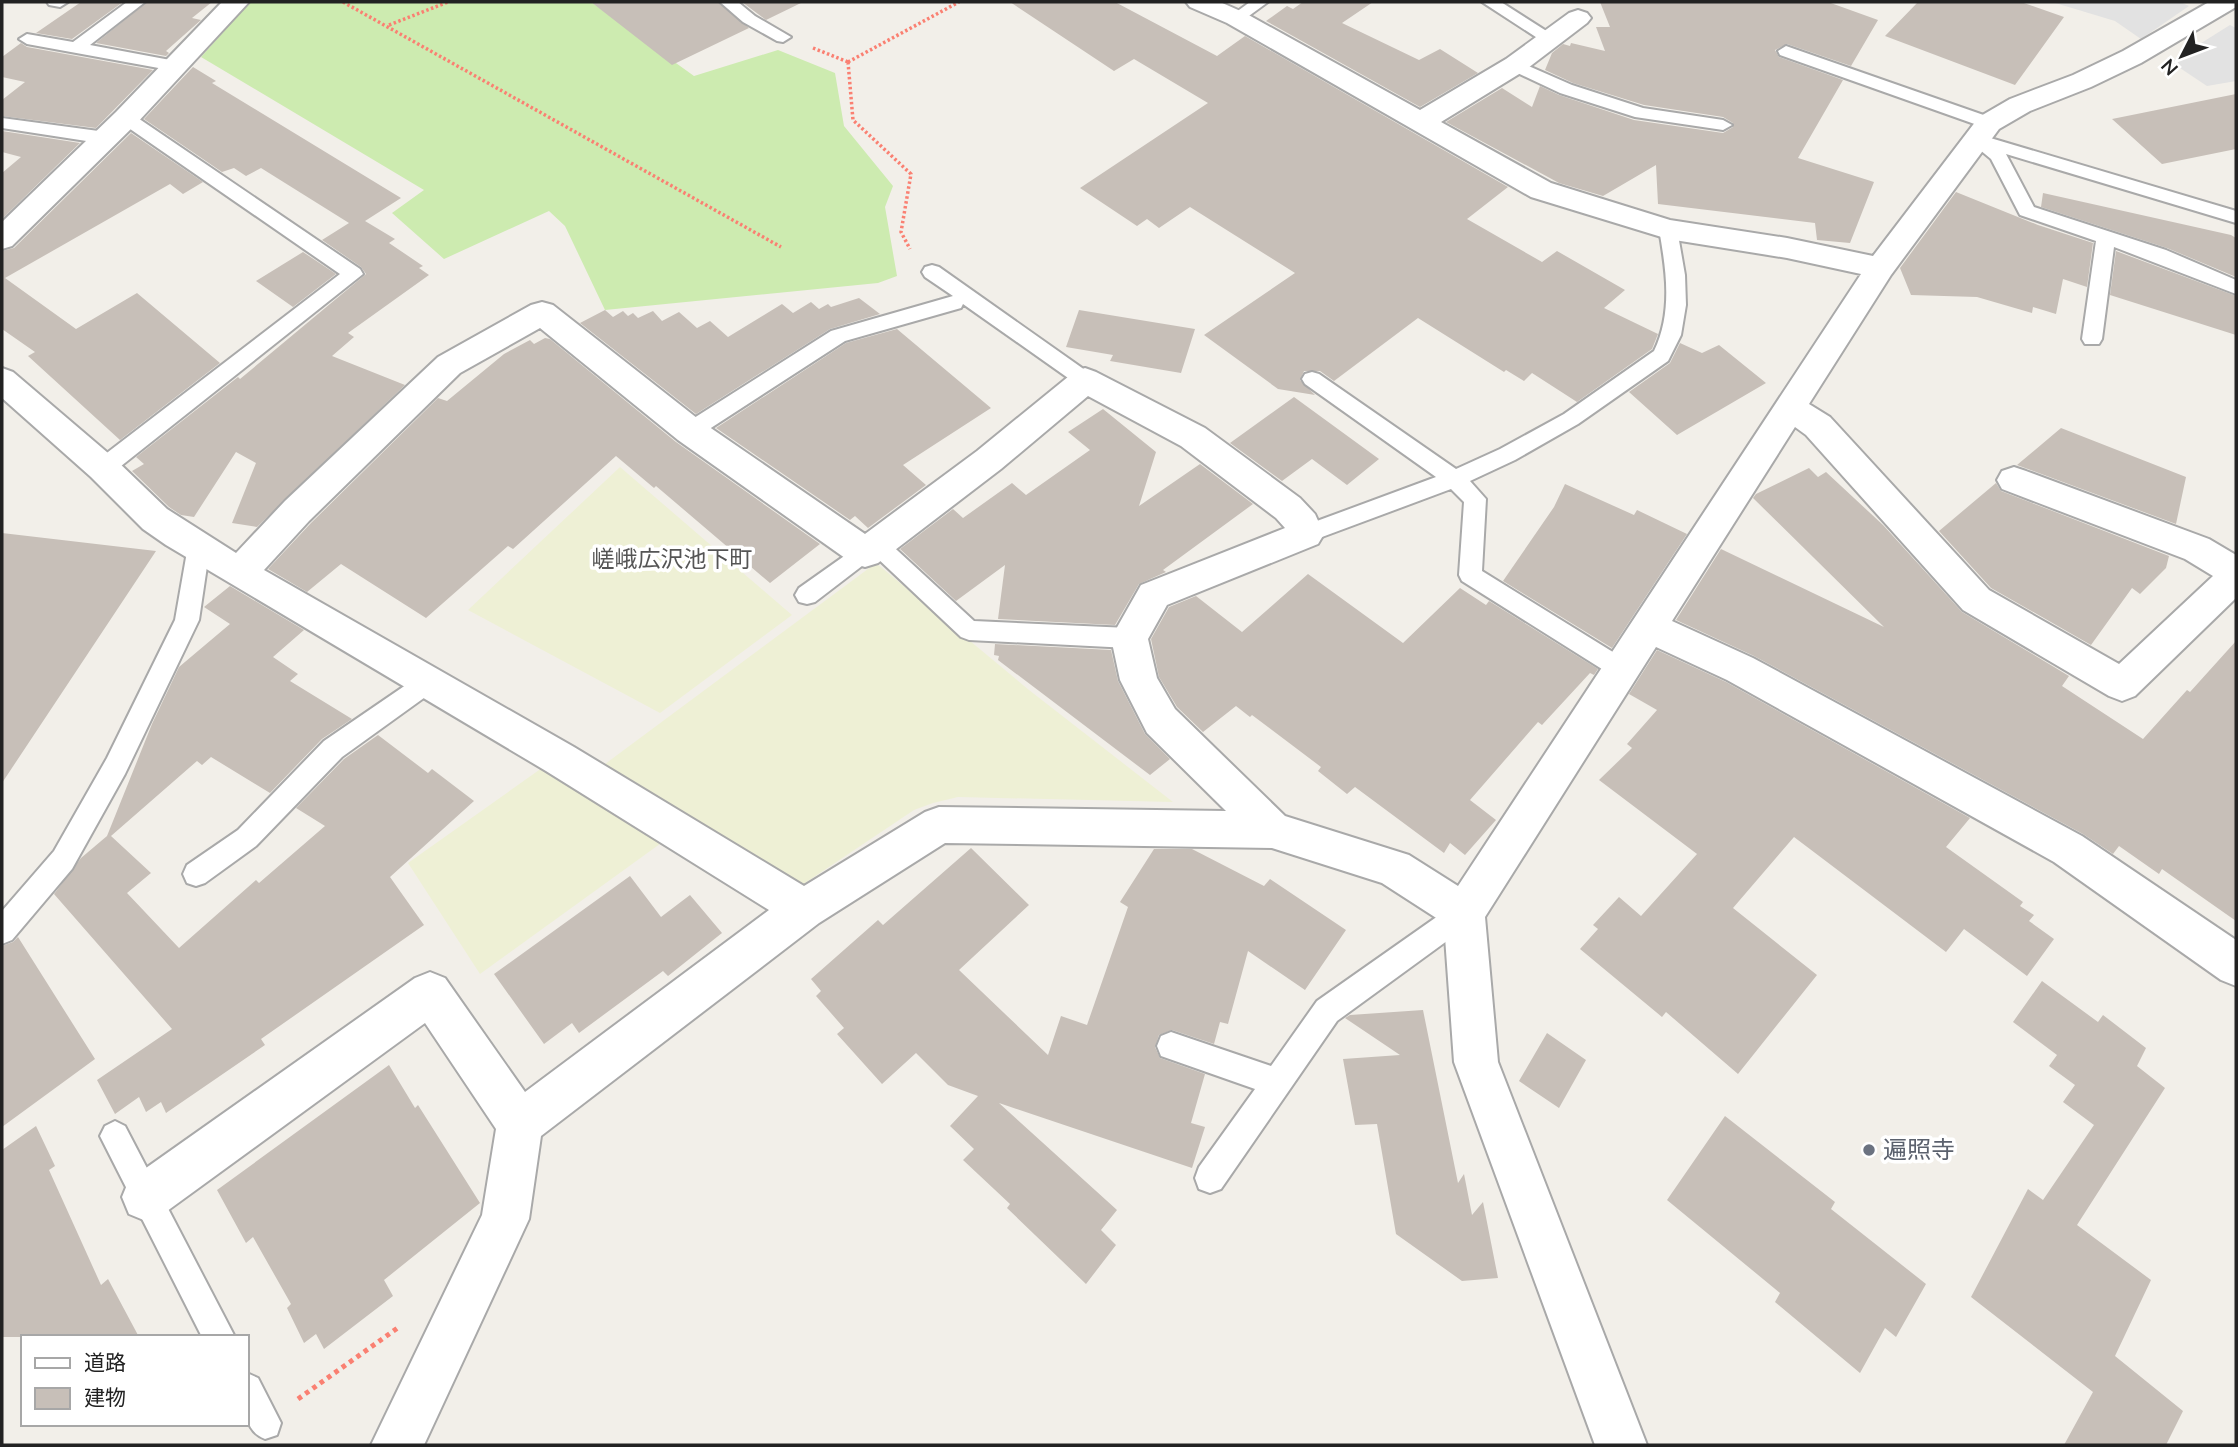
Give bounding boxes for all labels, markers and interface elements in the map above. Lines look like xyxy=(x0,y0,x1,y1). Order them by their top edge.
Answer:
north arrow xyxy=(2147,21,2217,91)
text: N xyxy=(2156,53,2185,81)
district label: 嵯峨広沢池下町 xyxy=(592,544,753,575)
place label: 遍照寺 xyxy=(1883,1134,1955,1166)
marker: 遍照寺 xyxy=(1861,1142,1877,1158)
legend xyxy=(21,1335,248,1426)
text: 道路 xyxy=(84,1349,126,1377)
text: 建物 xyxy=(84,1384,126,1412)

